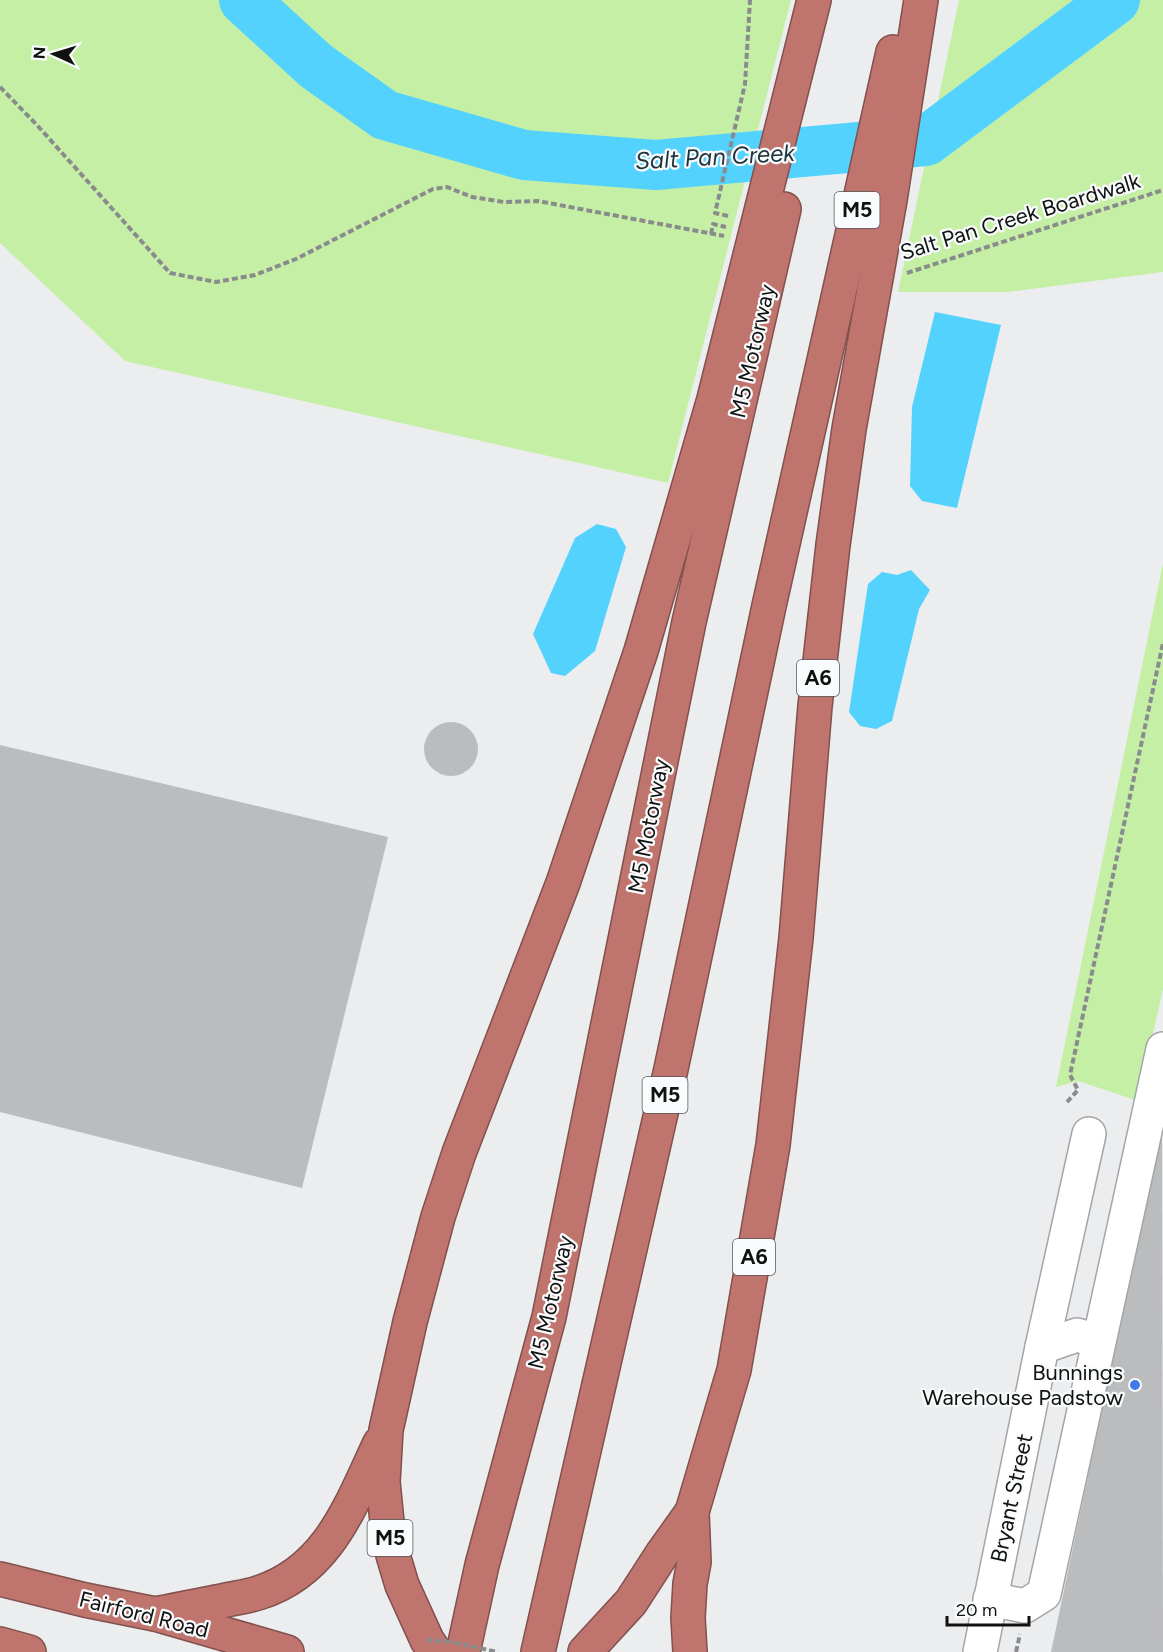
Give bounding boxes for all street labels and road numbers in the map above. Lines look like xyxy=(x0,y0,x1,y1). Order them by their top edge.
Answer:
street label: Salt Pan Creek Boardwalk xyxy=(897,167,1144,266)
road number: M5 xyxy=(834,192,880,228)
street label: M5 Motorway xyxy=(724,281,781,420)
road number: A6 xyxy=(797,660,839,696)
street label: M5 Motorway xyxy=(622,756,675,895)
road number: M5 xyxy=(642,1077,688,1113)
street label: M5 Motorway xyxy=(522,1232,579,1371)
road number: A6 xyxy=(733,1239,775,1275)
street label: Bryant Street xyxy=(985,1431,1038,1565)
road number: M5 xyxy=(368,1520,412,1556)
street label: Fairford Road xyxy=(76,1585,212,1644)

